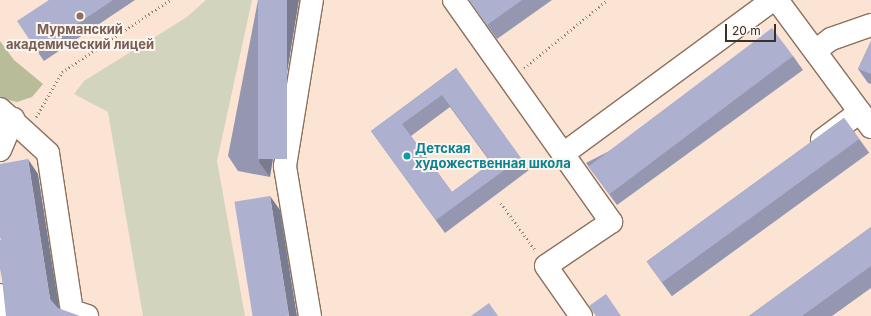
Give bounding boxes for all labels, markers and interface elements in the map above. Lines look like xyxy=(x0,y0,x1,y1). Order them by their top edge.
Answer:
marker: Мурманский академический лицей xyxy=(75,11,85,21)
scale bar xyxy=(727,16,778,42)
place label: Мурманский академический лицей xyxy=(6,22,154,53)
text: 20 m xyxy=(732,23,761,38)
place label: Детская художественная школа xyxy=(415,141,571,172)
marker: Детская художественная школа xyxy=(402,151,412,161)

